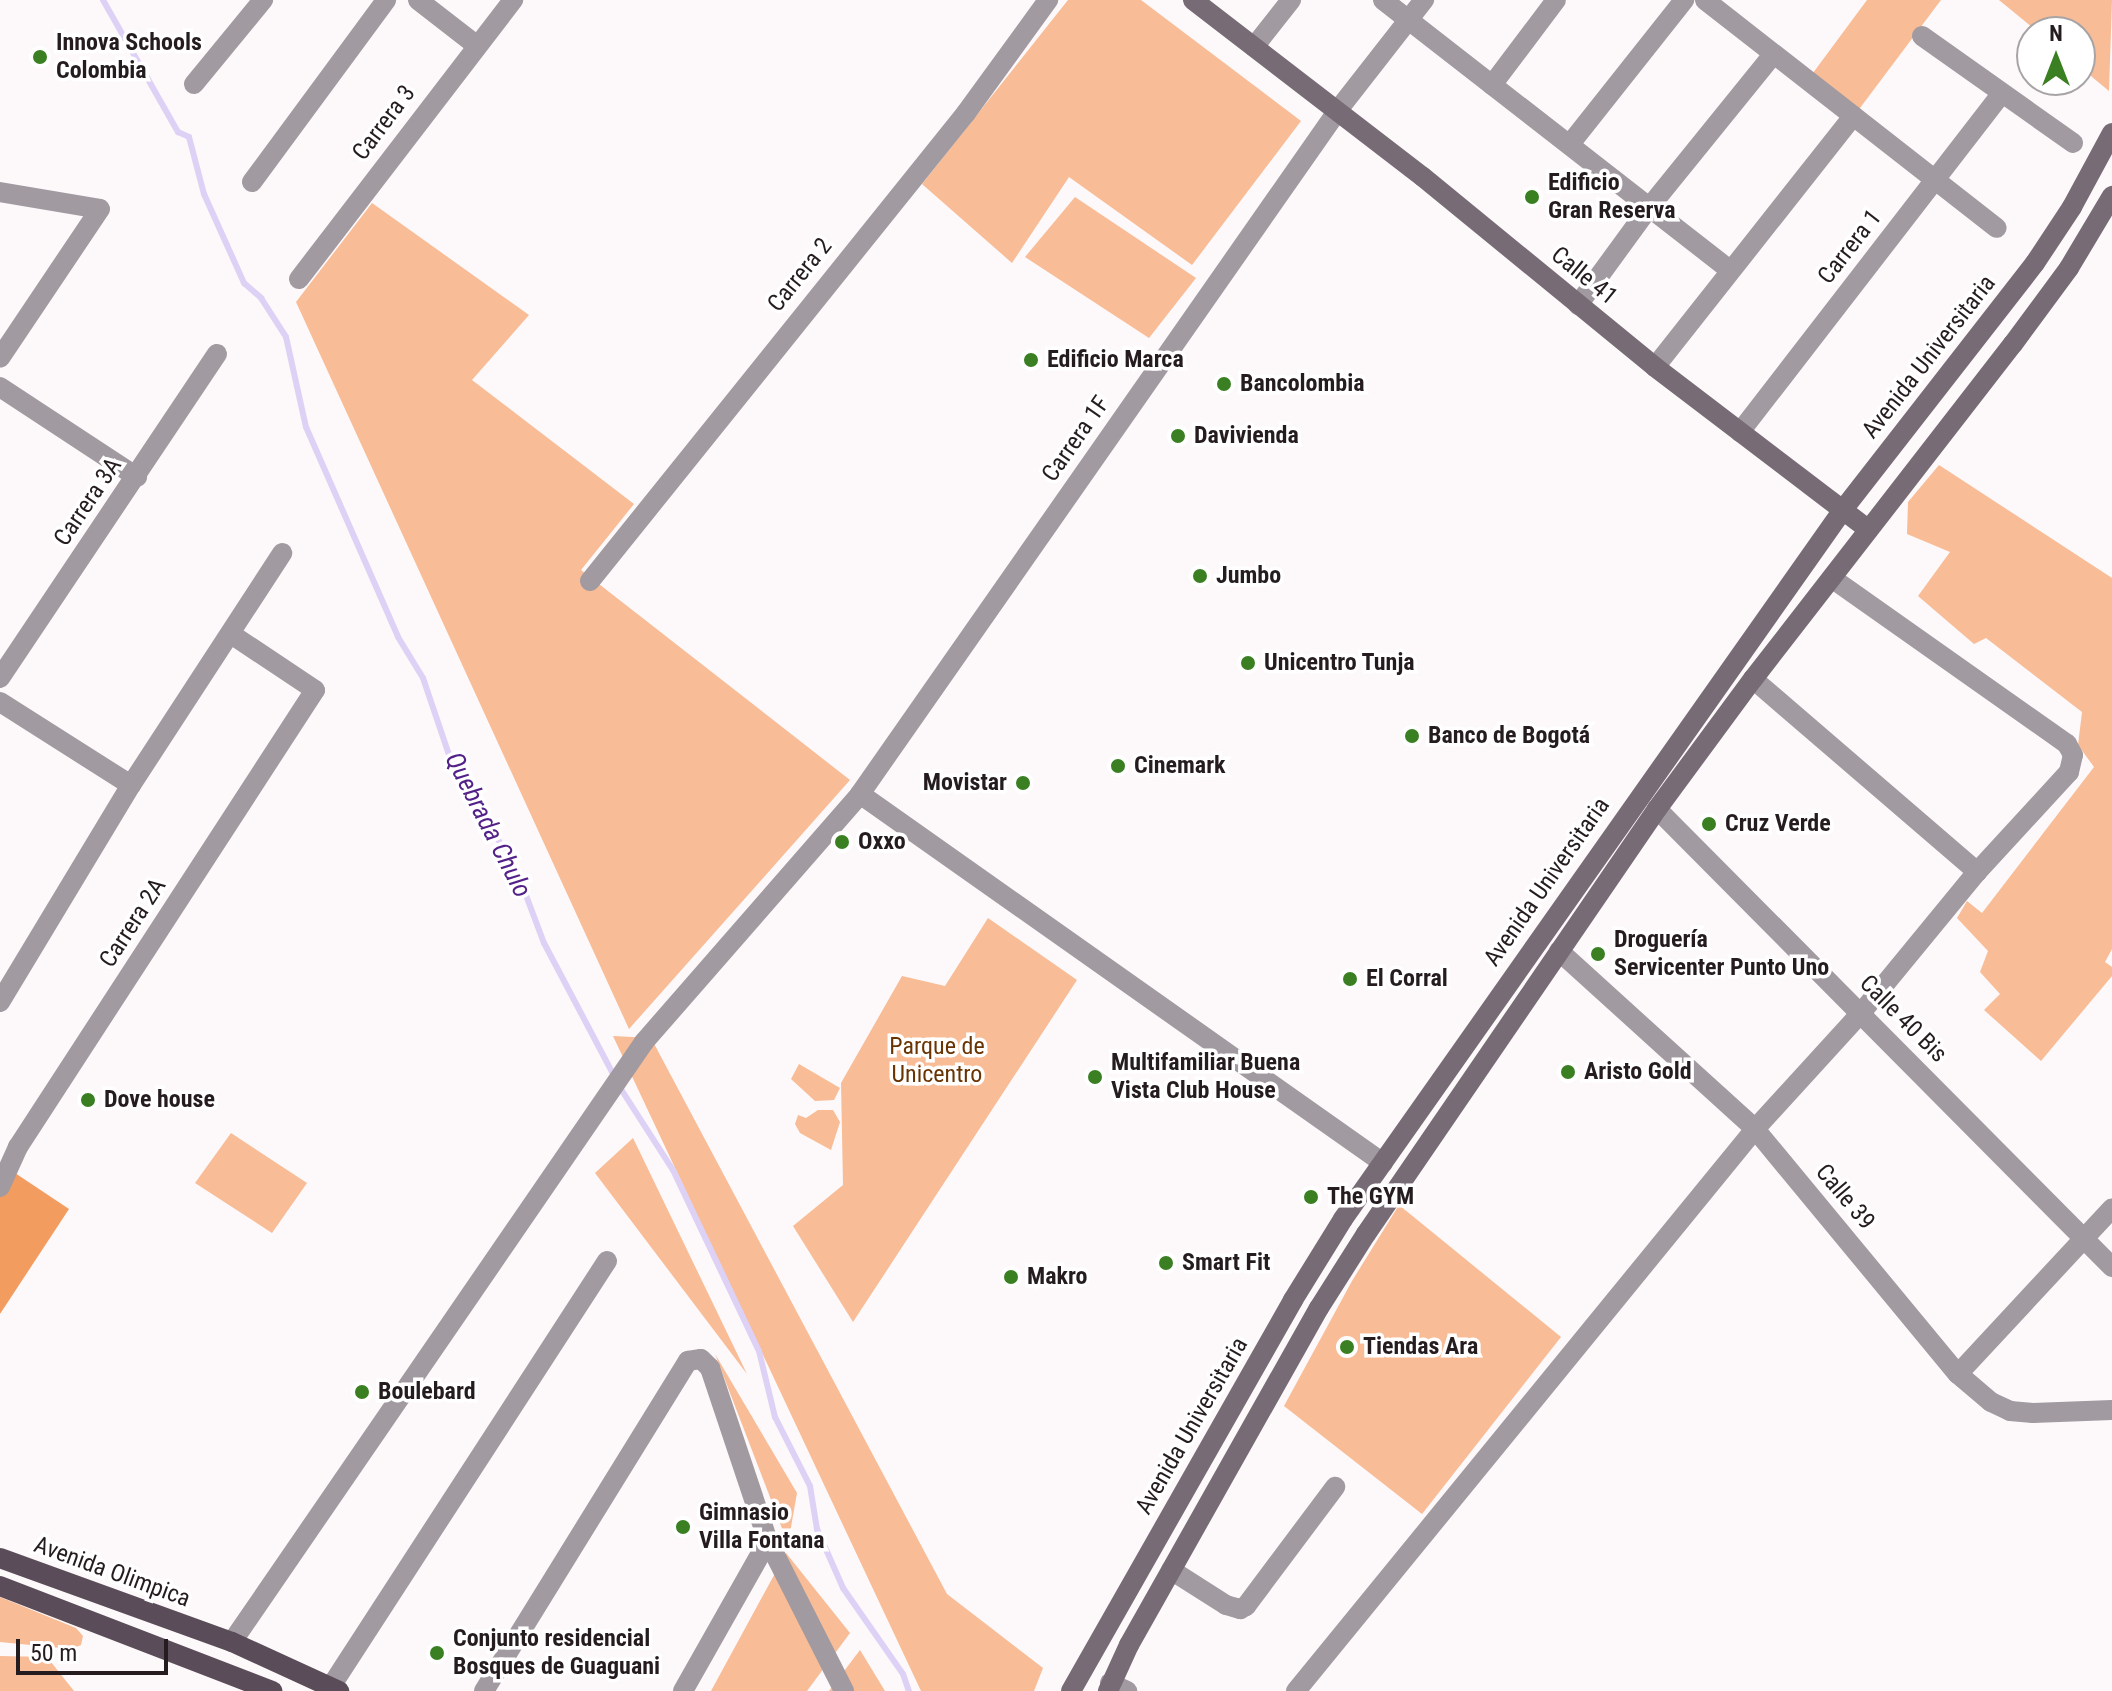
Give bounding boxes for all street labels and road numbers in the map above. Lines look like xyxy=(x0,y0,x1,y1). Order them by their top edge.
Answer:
street label: Carrera 3 xyxy=(346,80,422,166)
street label: Carrera 1 xyxy=(1812,204,1888,290)
street label: Carrera 2 xyxy=(762,232,838,318)
street label: Calle 41 xyxy=(1545,241,1623,311)
street label: Avenida Universitaria xyxy=(1856,270,2002,444)
street label: Carrera 1F xyxy=(1036,391,1116,487)
street label: Carrera 3A xyxy=(48,452,128,552)
street label: Avenida Universitaria xyxy=(1478,792,1616,972)
street label: Carrera 2A xyxy=(94,873,172,973)
street label: Calle 40 Bis xyxy=(1853,969,1953,1069)
street label: Calle 39 xyxy=(1809,1158,1881,1236)
street label: Avenida Universitaria xyxy=(1130,1332,1254,1520)
street label: Avenida Olimpica xyxy=(30,1530,194,1614)

